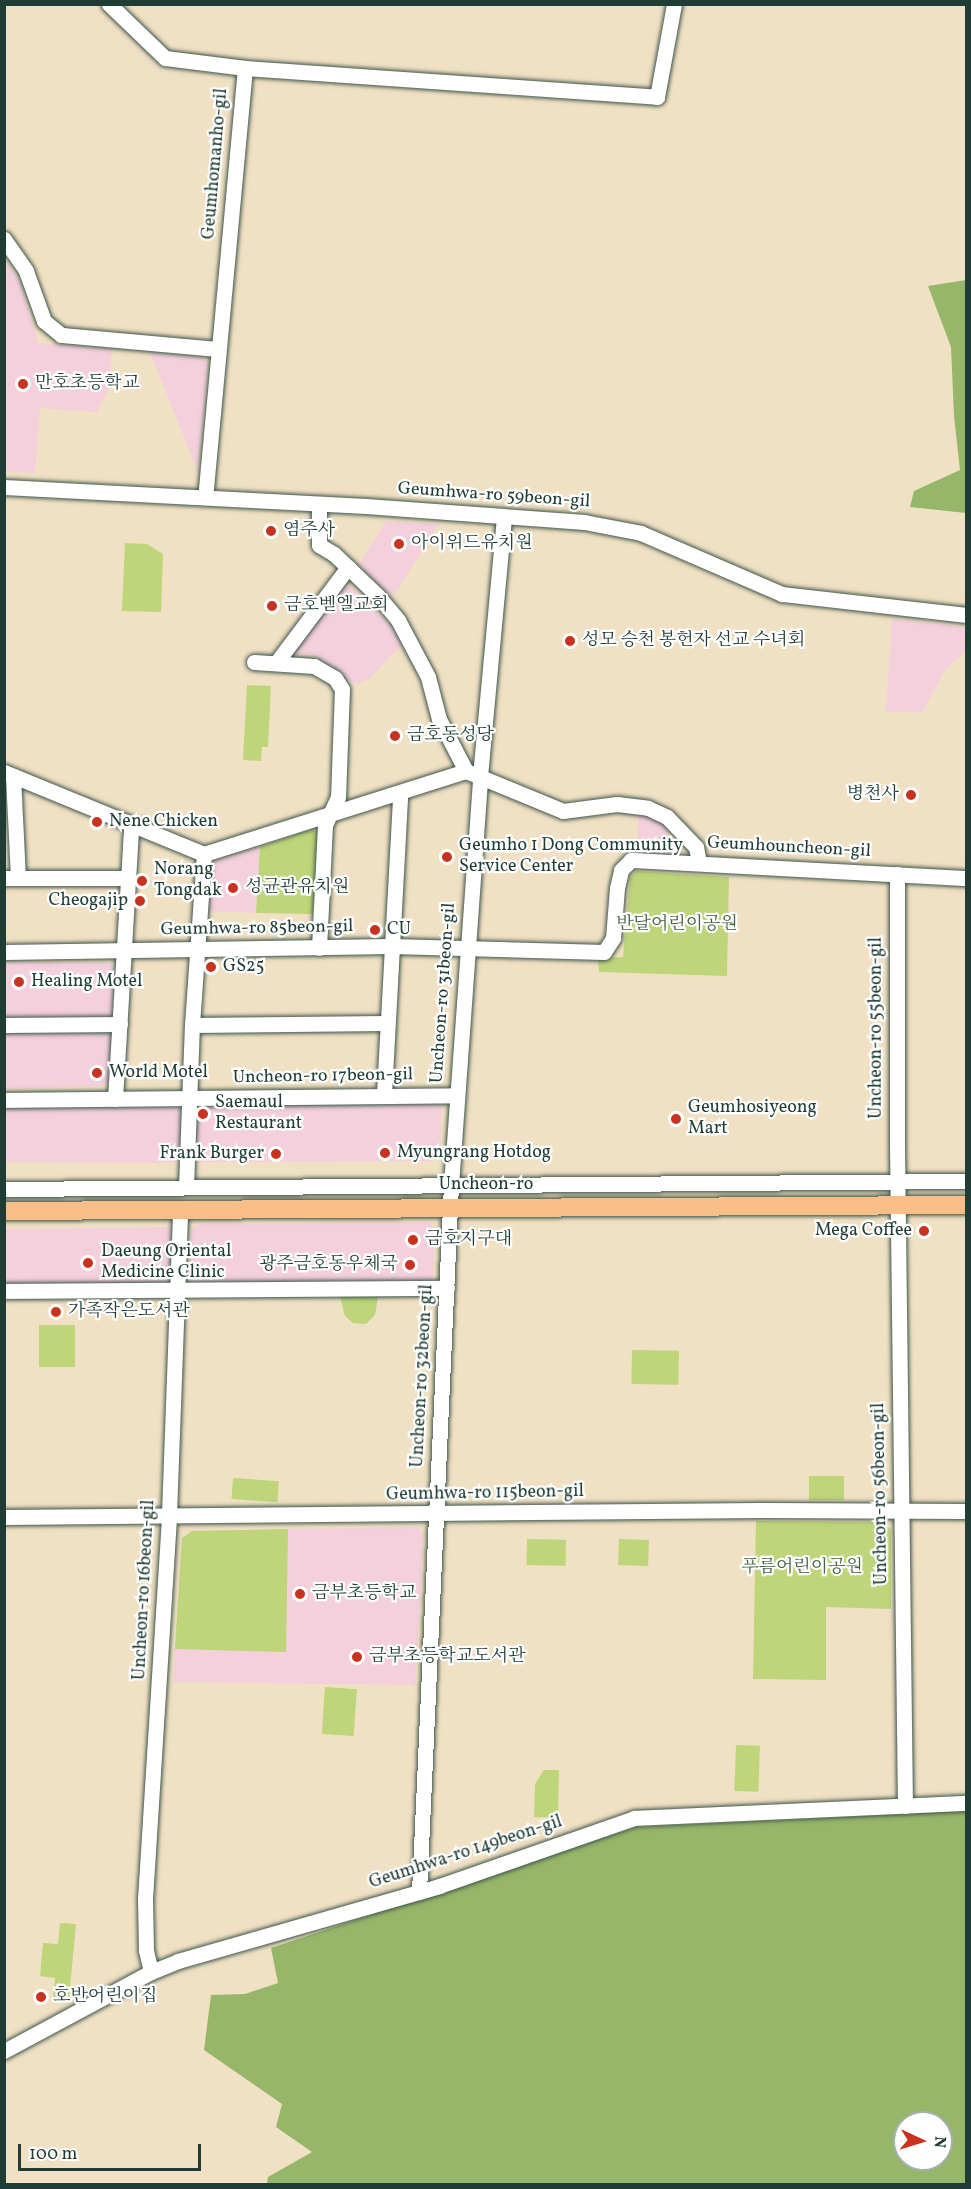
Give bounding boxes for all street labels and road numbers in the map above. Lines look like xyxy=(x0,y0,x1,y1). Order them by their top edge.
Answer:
street label: Geumhomanho-gil xyxy=(199,88,233,240)
street label: Geumhwa-ro 59beon-gil xyxy=(397,479,591,513)
street label: Geumhouncheon-gil xyxy=(707,833,871,863)
street label: Uncheon-ro 31beon-gil xyxy=(427,902,461,1084)
street label: Geumhwa-ro 85beon-gil xyxy=(160,917,354,941)
street label: Uncheon-ro 55beon-gil xyxy=(866,937,888,1119)
street label: Uncheon-ro 17beon-gil xyxy=(233,1065,413,1089)
street label: Uncheon-ro xyxy=(439,1174,533,1196)
street label: Uncheon-ro 32beon-gil xyxy=(407,1284,439,1468)
street label: Uncheon-ro 56beon-gil xyxy=(869,1403,893,1585)
street label: Geumhwa-ro 115beon-gil xyxy=(386,1481,584,1507)
street label: Uncheon-ro 16beon-gil xyxy=(129,1499,161,1681)
street label: Geumhwa-ro 149beon-gil xyxy=(367,1812,565,1894)

